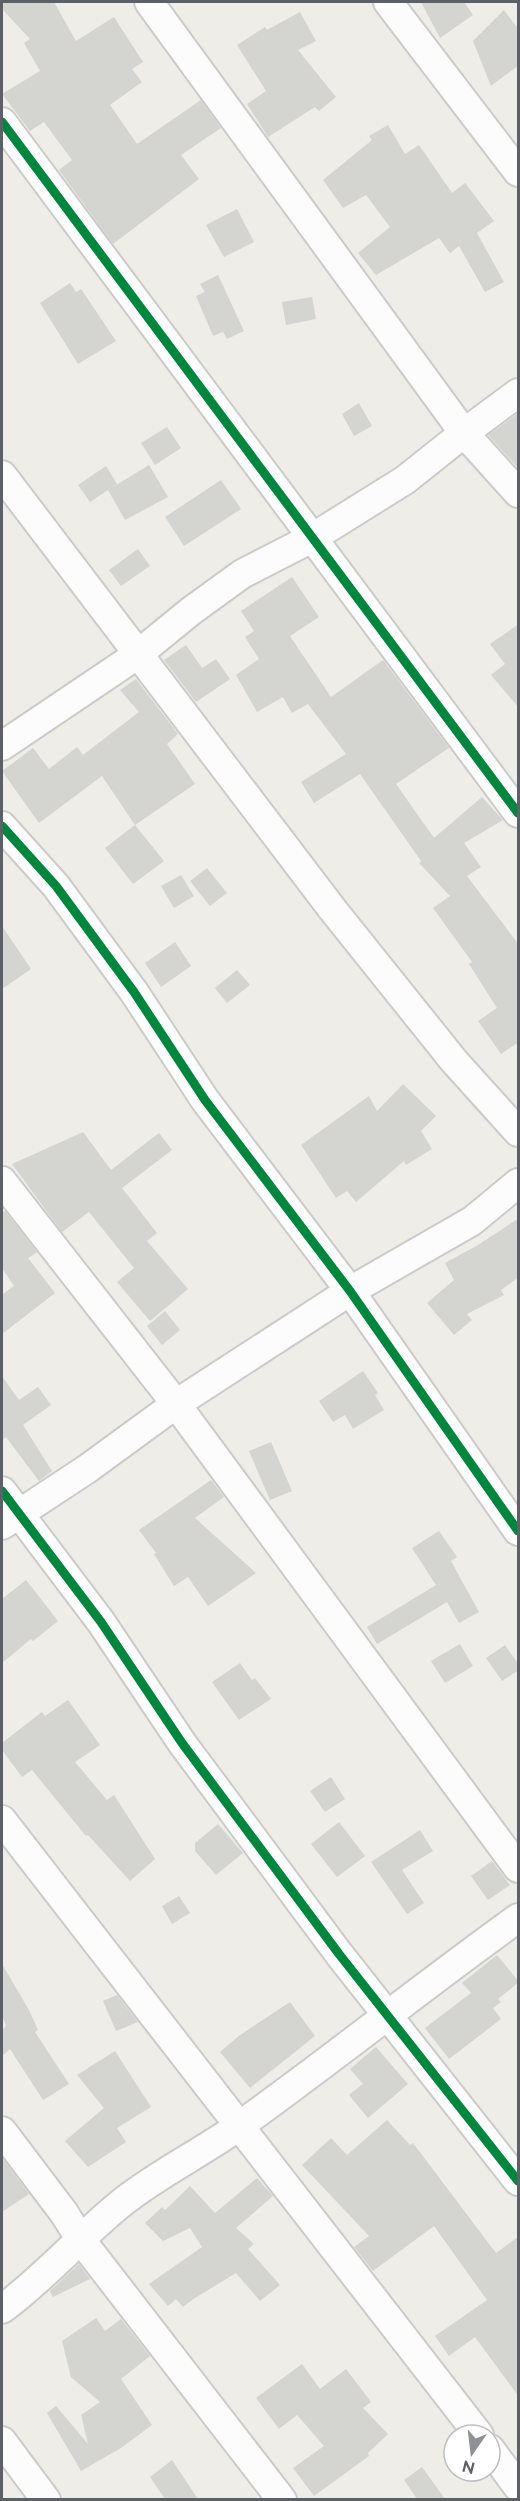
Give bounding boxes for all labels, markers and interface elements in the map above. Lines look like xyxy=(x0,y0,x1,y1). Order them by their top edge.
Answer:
north arrow xyxy=(442,2423,502,2483)
text: N xyxy=(460,2456,477,2478)

